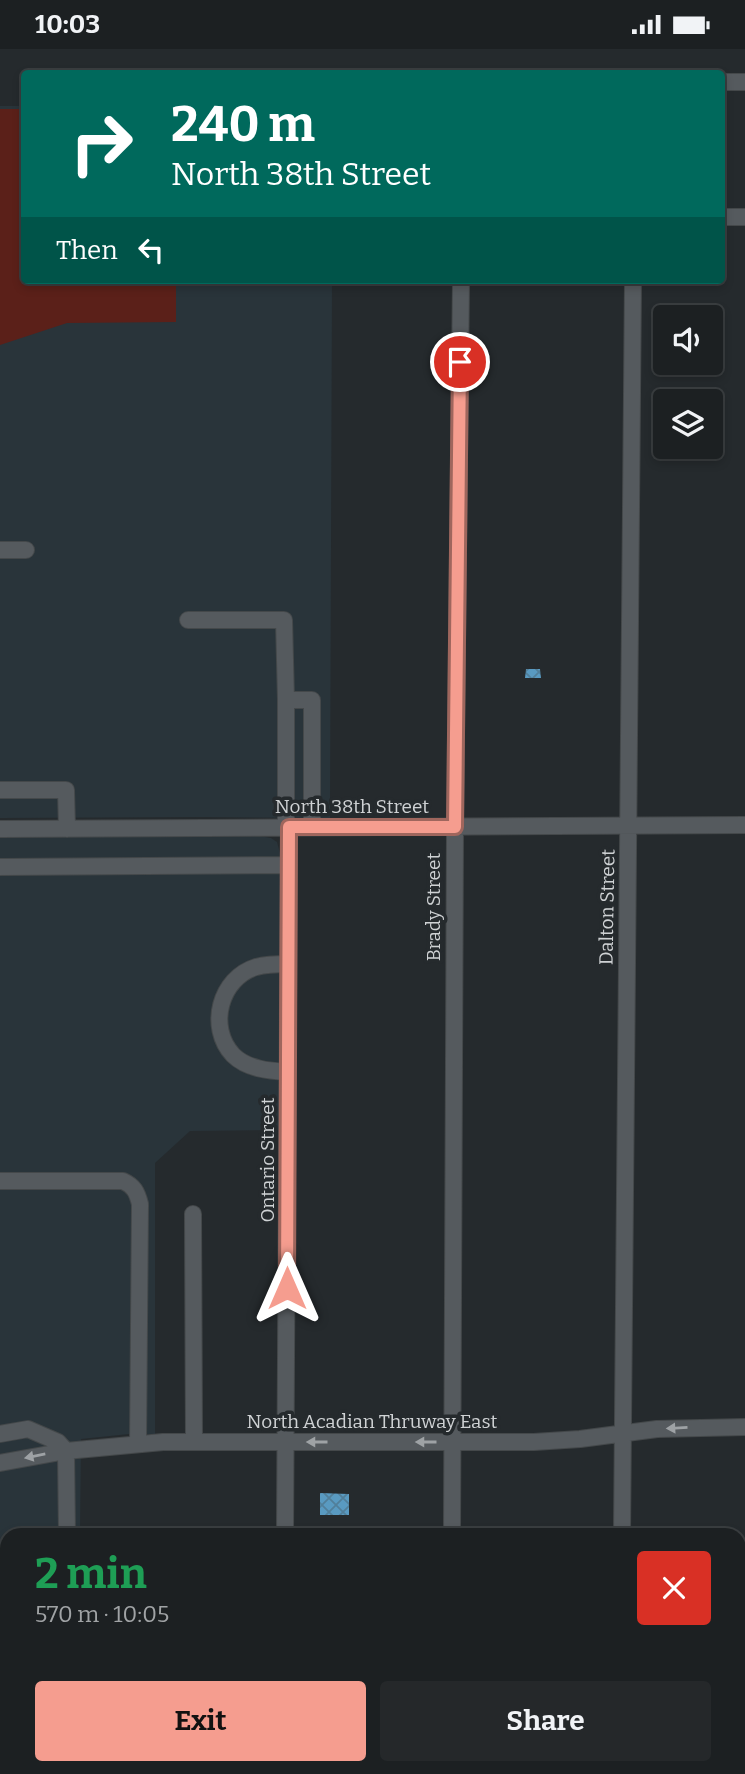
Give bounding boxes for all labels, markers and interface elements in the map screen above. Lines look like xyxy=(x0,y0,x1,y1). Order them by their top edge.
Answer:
text: 10:03 xyxy=(35,9,100,40)
text: 240 m xyxy=(171,95,315,154)
icon: right xyxy=(56,98,147,189)
text: North 38th Street xyxy=(171,155,431,193)
icon: left xyxy=(132,231,170,269)
text: Then xyxy=(56,235,118,266)
map controls xyxy=(653,305,723,459)
button: sound xyxy=(653,305,723,375)
pin xyxy=(430,332,490,392)
icon: arrive xyxy=(441,343,479,381)
button: layers xyxy=(653,389,723,459)
street label: North 38th Street xyxy=(275,795,429,818)
street label: Dalton Street xyxy=(594,849,620,965)
street label: Brady Street xyxy=(422,853,445,961)
street label: Ontario Street xyxy=(256,1097,279,1223)
position arrow xyxy=(250,1251,324,1325)
street label: North Acadian Thruway East xyxy=(247,1410,498,1433)
one-way arrow xyxy=(666,1423,688,1434)
one-way arrow xyxy=(306,1436,328,1448)
one-way arrow xyxy=(414,1436,436,1448)
one-way arrow xyxy=(24,1451,46,1462)
text: 2 min xyxy=(35,1549,147,1599)
button: close xyxy=(637,1551,711,1625)
text: 570 m · 10:05 xyxy=(35,1600,169,1628)
button: Exit xyxy=(35,1681,366,1761)
button: Share xyxy=(380,1681,711,1761)

